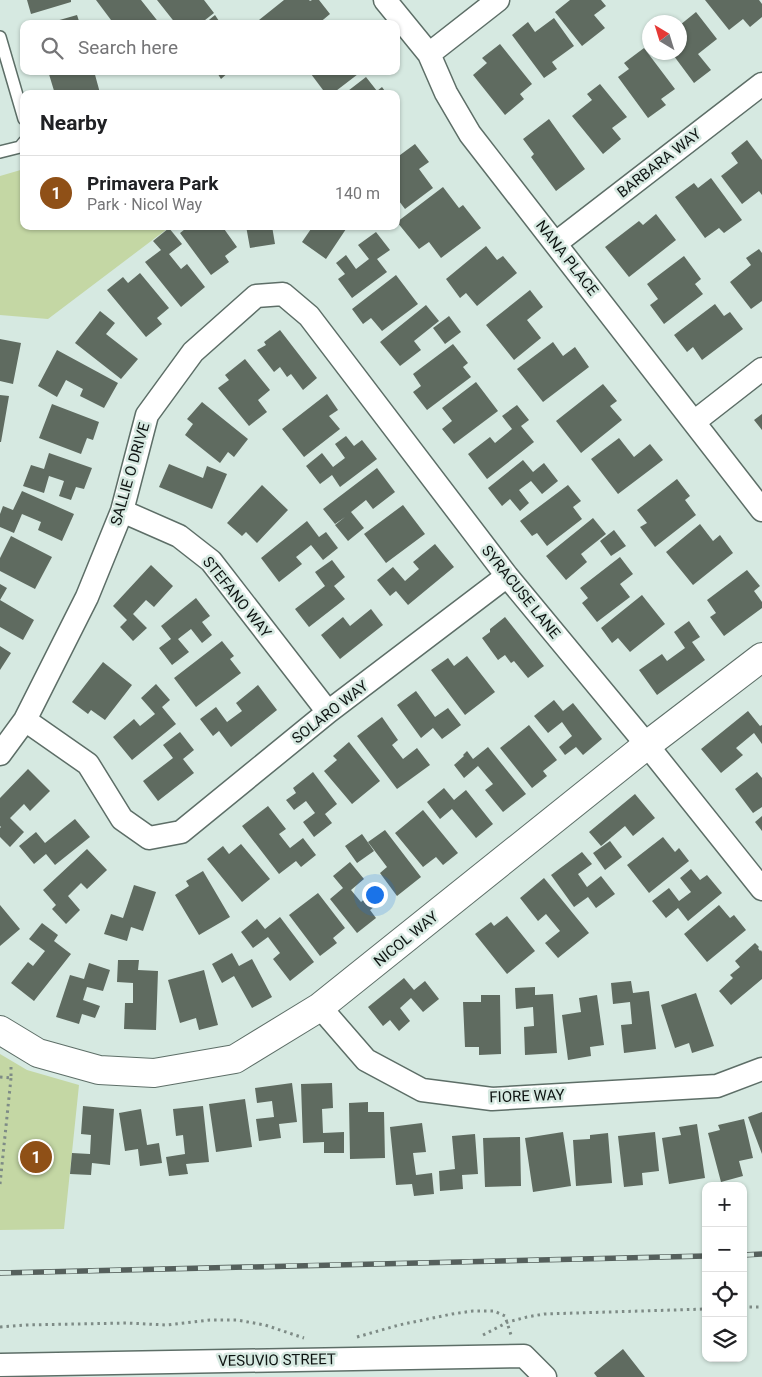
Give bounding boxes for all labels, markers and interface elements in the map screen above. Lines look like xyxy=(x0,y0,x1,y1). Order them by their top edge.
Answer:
north arrow xyxy=(642,15,687,60)
search box xyxy=(20,20,400,75)
icon: search xyxy=(38,34,66,62)
text: Search here xyxy=(78,36,178,59)
text: Nearby xyxy=(40,111,107,135)
street label: BARBARA WAY xyxy=(614,125,704,201)
text: Primavera Park xyxy=(87,172,218,195)
text: 1 xyxy=(51,184,61,203)
text: 140 m xyxy=(335,184,380,203)
text: Park · Nicol Way xyxy=(87,195,202,214)
street label: NANA PLACE xyxy=(532,217,602,300)
street label: SALLIE O DRIVE xyxy=(107,420,153,528)
street label: SYRACUSE LANE xyxy=(478,542,564,643)
street label: STEFANO WAY xyxy=(199,553,275,641)
street label: SOLARO WAY xyxy=(288,677,372,747)
your location xyxy=(362,882,388,908)
street label: NICOL WAY xyxy=(370,908,442,970)
street label: FIORE WAY xyxy=(489,1086,565,1106)
pin: 1 xyxy=(20,1138,52,1176)
map controls xyxy=(702,1182,747,1362)
button: + xyxy=(702,1182,747,1227)
button: − xyxy=(702,1227,747,1272)
button: locate xyxy=(702,1272,747,1317)
button: layers xyxy=(702,1317,747,1362)
street label: VESUVIO STREET xyxy=(218,1350,336,1370)

